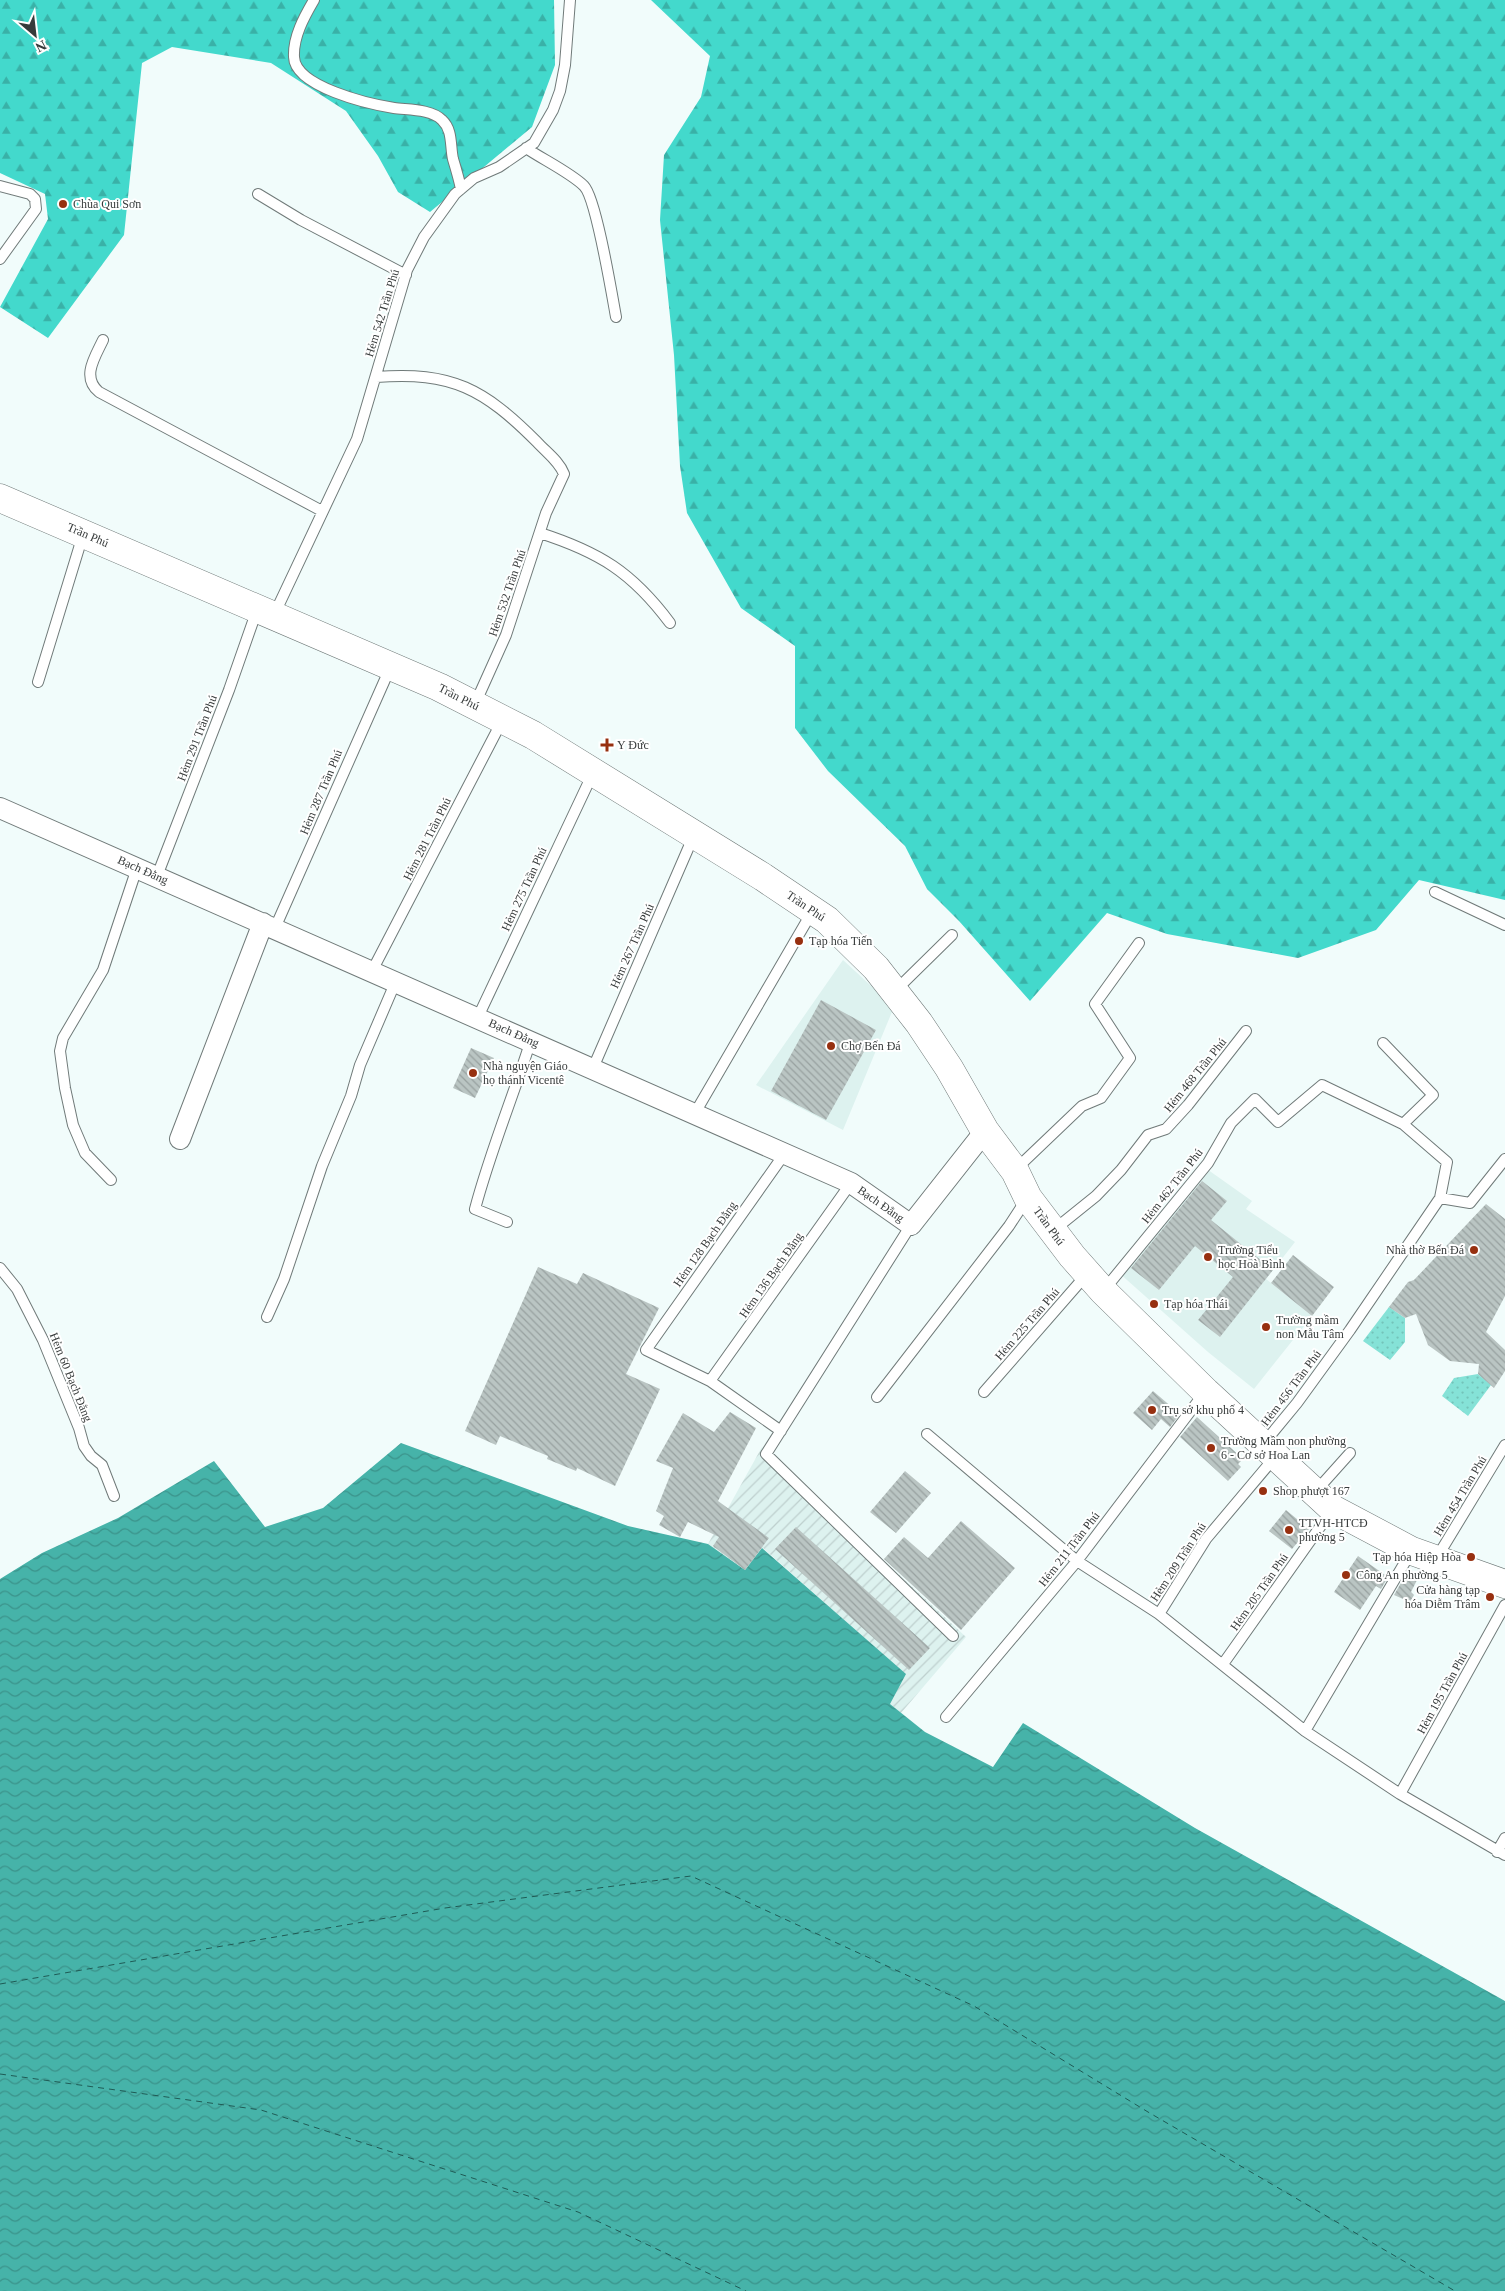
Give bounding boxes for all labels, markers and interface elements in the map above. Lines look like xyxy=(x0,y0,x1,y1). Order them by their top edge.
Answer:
north arrow xyxy=(10,10,60,60)
text: N xyxy=(33,37,49,55)
place label: Chùa Qui Sơn xyxy=(73,197,141,211)
marker: Chùa Qui Sơn xyxy=(57,198,69,210)
street label: Hẻm 542 Trần Phú xyxy=(362,267,402,359)
street label: Trần Phú xyxy=(65,520,111,550)
street label: Hẻm 532 Trần Phú xyxy=(486,548,528,638)
street label: Trần Phú xyxy=(436,681,482,713)
street label: Hẻm 291 Trần Phú xyxy=(174,693,220,783)
place label: Y Đức xyxy=(617,738,649,752)
marker: Y Đức xyxy=(601,739,613,751)
street label: Hẻm 287 Trần Phú xyxy=(297,747,345,837)
street label: Hẻm 281 Trần Phú xyxy=(400,795,454,883)
street label: Hẻm 275 Trần Phú xyxy=(498,845,550,933)
street label: Bạch Đằng xyxy=(116,853,170,887)
street label: Trần Phú xyxy=(784,888,828,924)
street label: Hẻm 267 Trần Phú xyxy=(607,902,657,990)
place label: Tạp hóa Tiến xyxy=(809,934,872,948)
marker: Tạp hóa Tiến xyxy=(793,935,805,947)
street label: Bạch Đằng xyxy=(487,1016,541,1050)
street label: Hẻm 468 Trần Phú xyxy=(1161,1035,1229,1115)
place label: Chợ Bến Đá xyxy=(841,1039,901,1053)
marker: Chợ Bến Đá xyxy=(825,1040,837,1052)
place label: Nhà nguyện Giáo họ thánh Vicentê xyxy=(483,1059,568,1087)
marker: Nhà nguyện Giáo họ thánh Vicentê xyxy=(467,1067,479,1079)
street label: Hẻm 462 Trần Phú xyxy=(1138,1146,1206,1226)
street label: Bạch Đằng xyxy=(855,1183,907,1225)
street label: Hẻm 128 Bạch Đằng xyxy=(670,1199,740,1289)
street label: Trần Phú xyxy=(1030,1204,1068,1248)
street label: Hẻm 136 Bạch Đằng xyxy=(736,1230,806,1320)
place label: Trường Tiểu học Hoà Bình xyxy=(1218,1243,1285,1271)
place label: Nhà thờ Bến Đá xyxy=(1386,1243,1465,1257)
marker: Nhà thờ Bến Đá xyxy=(1468,1244,1480,1256)
marker: Trường Tiểu học Hoà Bình xyxy=(1202,1251,1214,1263)
street label: Hẻm 225 Trần Phú xyxy=(992,1285,1062,1363)
place label: Tạp hóa Thái xyxy=(1164,1297,1228,1311)
marker: Tạp hóa Thái xyxy=(1148,1298,1160,1310)
place label: Trường mầm non Mẫu Tâm xyxy=(1276,1313,1344,1341)
marker: Trường mầm non Mẫu Tâm xyxy=(1260,1321,1272,1333)
street label: Hẻm 60 Bạch Đằng xyxy=(47,1330,95,1424)
street label: Hẻm 456 Trần Phú xyxy=(1258,1347,1324,1429)
place label: Trụ sở khu phố 4 xyxy=(1162,1403,1244,1417)
marker: Trụ sở khu phố 4 xyxy=(1146,1404,1158,1416)
place label: Trường Mầm non phường 6 - Cơ sở Hoa Lan xyxy=(1221,1434,1346,1462)
marker: Trường Mầm non phường 6 - Cơ sở Hoa Lan xyxy=(1205,1442,1217,1454)
street label: Hẻm 454 Trần Phú xyxy=(1431,1453,1489,1539)
place label: Shop phượt 167 xyxy=(1273,1484,1350,1498)
marker: Shop phượt 167 xyxy=(1257,1485,1269,1497)
street label: Hẻm 211 Trần Phú xyxy=(1036,1509,1102,1589)
place label: TTVH-HTCĐ phường 5 xyxy=(1299,1516,1368,1544)
street label: Hẻm 209 Trần Phú xyxy=(1147,1520,1209,1604)
marker: TTVH-HTCĐ phường 5 xyxy=(1283,1524,1295,1536)
place label: Tạp hóa Hiệp Hòa xyxy=(1373,1550,1462,1564)
street label: Hẻm 205 Trần Phú xyxy=(1227,1551,1291,1633)
marker: Tạp hóa Hiệp Hòa xyxy=(1465,1551,1477,1563)
place label: Công An phường 5 xyxy=(1356,1568,1448,1582)
marker: Công An phường 5 xyxy=(1340,1569,1352,1581)
place label: Cửa hàng tạp hóa Diễm Trâm xyxy=(1405,1583,1481,1611)
marker: Cửa hàng tạp hóa Diễm Trâm xyxy=(1484,1591,1496,1603)
street label: Hẻm 195 Trần Phú xyxy=(1414,1650,1470,1736)

